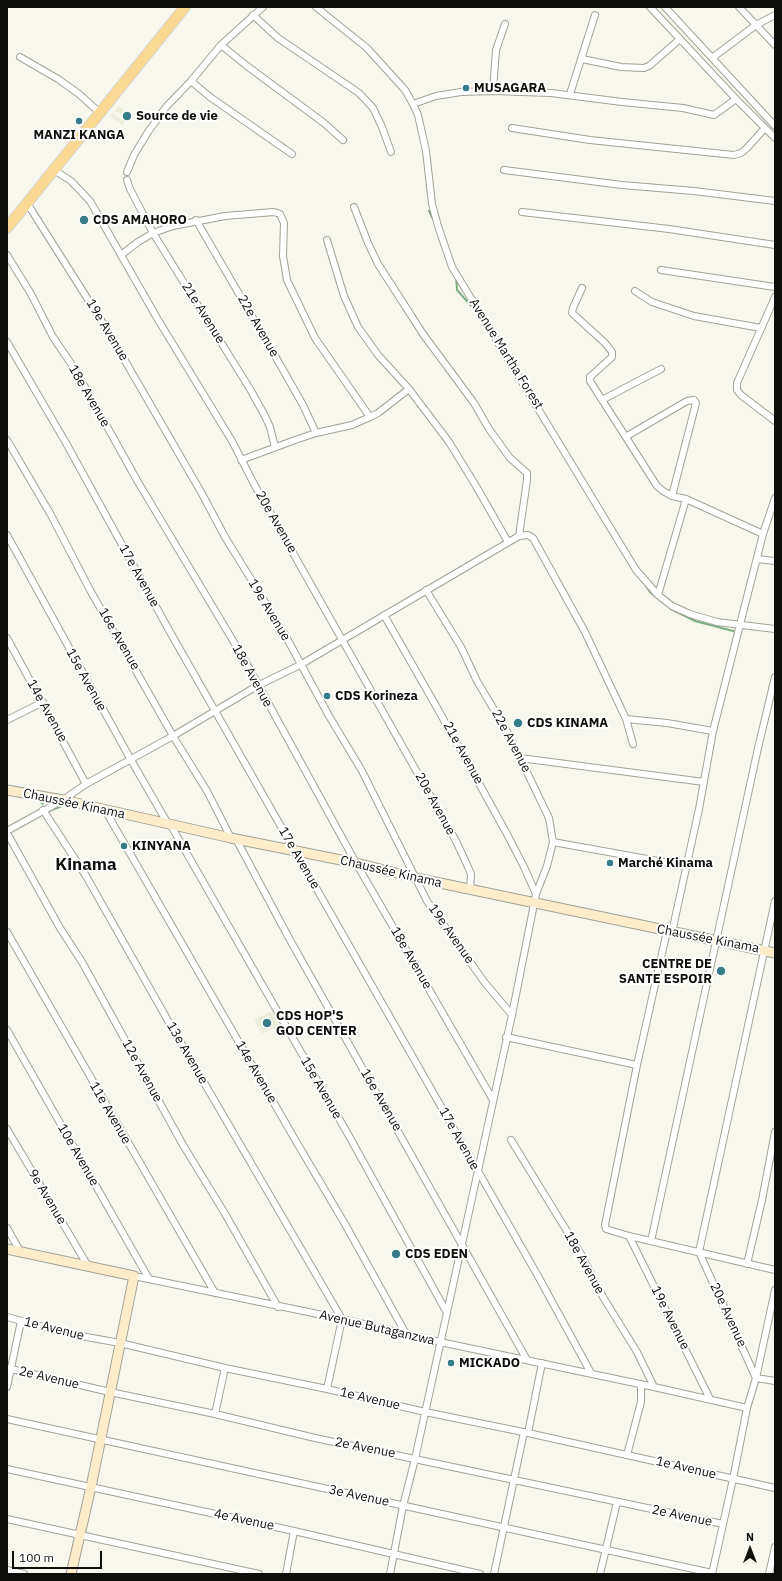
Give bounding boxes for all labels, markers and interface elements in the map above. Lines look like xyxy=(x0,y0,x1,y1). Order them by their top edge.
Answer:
place label: MUSAGARA xyxy=(474,80,546,96)
marker: MUSAGARA xyxy=(461,83,471,93)
place label: Source de vie xyxy=(136,108,218,124)
marker: Source de vie xyxy=(121,110,133,122)
marker: MANZI KANGA xyxy=(74,116,84,126)
place label: MANZI KANGA xyxy=(33,127,125,143)
place label: CDS AMAHORO xyxy=(93,212,187,228)
marker: CDS AMAHORO xyxy=(78,214,90,226)
street label: 21e Avenue xyxy=(178,280,228,346)
street label: 22e Avenue xyxy=(234,292,282,360)
street label: 19e Avenue xyxy=(82,296,132,364)
street label: Avenue Martha Forest xyxy=(466,296,546,412)
street label: 18e Avenue xyxy=(65,362,113,430)
street label: 20e Avenue xyxy=(252,488,300,556)
street label: 17e Avenue xyxy=(115,542,163,610)
street label: 19e Avenue xyxy=(244,576,294,644)
street label: 16e Avenue xyxy=(95,605,143,673)
street label: 18e Avenue xyxy=(228,642,276,710)
street label: 15e Avenue xyxy=(62,646,110,714)
street label: 14e Avenue xyxy=(23,677,71,745)
place label: CDS Korineza xyxy=(335,688,418,704)
marker: CDS Korineza xyxy=(322,691,332,701)
street label: 22e Avenue xyxy=(488,707,534,775)
place label: CDS KINAMA xyxy=(527,715,608,731)
marker: CDS KINAMA xyxy=(512,717,524,729)
street label: 21e Avenue xyxy=(439,719,487,787)
street label: 20e Avenue xyxy=(411,770,459,838)
street label: Chaussée Kinama xyxy=(22,786,126,822)
street label: 17e Avenue xyxy=(275,824,323,892)
place label: KINYANA xyxy=(132,838,191,854)
marker: KINYANA xyxy=(119,841,129,851)
street label: Chaussée Kinama xyxy=(339,853,443,891)
district label: Kinama xyxy=(55,855,117,875)
place label: Marché Kinama xyxy=(618,855,713,871)
marker: Marché Kinama xyxy=(605,858,615,868)
street label: 19e Avenue xyxy=(425,901,477,967)
street label: Chaussée Kinama xyxy=(656,921,760,957)
street label: 18e Avenue xyxy=(387,924,435,992)
place label: CENTRE DE SANTE ESPOIR xyxy=(619,956,712,987)
marker: CENTRE DE SANTE ESPOIR xyxy=(715,965,727,977)
place label: CDS HOP'S GOD CENTER xyxy=(276,1008,357,1039)
marker: CDS HOP'S GOD CENTER xyxy=(261,1017,273,1029)
street label: 13e Avenue xyxy=(163,1019,211,1087)
street label: 12e Avenue xyxy=(118,1037,166,1105)
street label: 14e Avenue xyxy=(232,1038,280,1106)
street label: 15e Avenue xyxy=(297,1054,345,1122)
street label: 16e Avenue xyxy=(357,1066,405,1134)
street label: 11e Avenue xyxy=(86,1079,134,1147)
street label: 17e Avenue xyxy=(435,1105,483,1173)
street label: 10e Avenue xyxy=(54,1121,102,1189)
street label: 9e Avenue xyxy=(24,1167,70,1227)
street label: 18e Avenue xyxy=(560,1229,608,1297)
place label: CDS EDEN xyxy=(405,1246,468,1262)
marker: CDS EDEN xyxy=(390,1248,402,1260)
street label: 20e Avenue xyxy=(706,1280,750,1350)
street label: 19e Avenue xyxy=(647,1284,693,1352)
street label: Avenue Butaganzwa xyxy=(318,1307,436,1349)
street label: 1e Avenue xyxy=(22,1314,86,1344)
place label: MICKADO xyxy=(459,1355,520,1371)
marker: MICKADO xyxy=(446,1358,456,1368)
street label: 2e Avenue xyxy=(17,1363,81,1393)
street label: 1e Avenue xyxy=(338,1384,402,1414)
street label: 2e Avenue xyxy=(333,1434,397,1462)
street label: 1e Avenue xyxy=(654,1453,718,1483)
street label: 3e Avenue xyxy=(327,1482,391,1510)
street label: 2e Avenue xyxy=(650,1502,714,1530)
street label: 4e Avenue xyxy=(212,1506,276,1534)
north arrow xyxy=(730,1529,770,1569)
text: N xyxy=(746,1530,754,1544)
scale bar xyxy=(14,1543,104,1569)
text: 100 m xyxy=(19,1550,54,1565)

